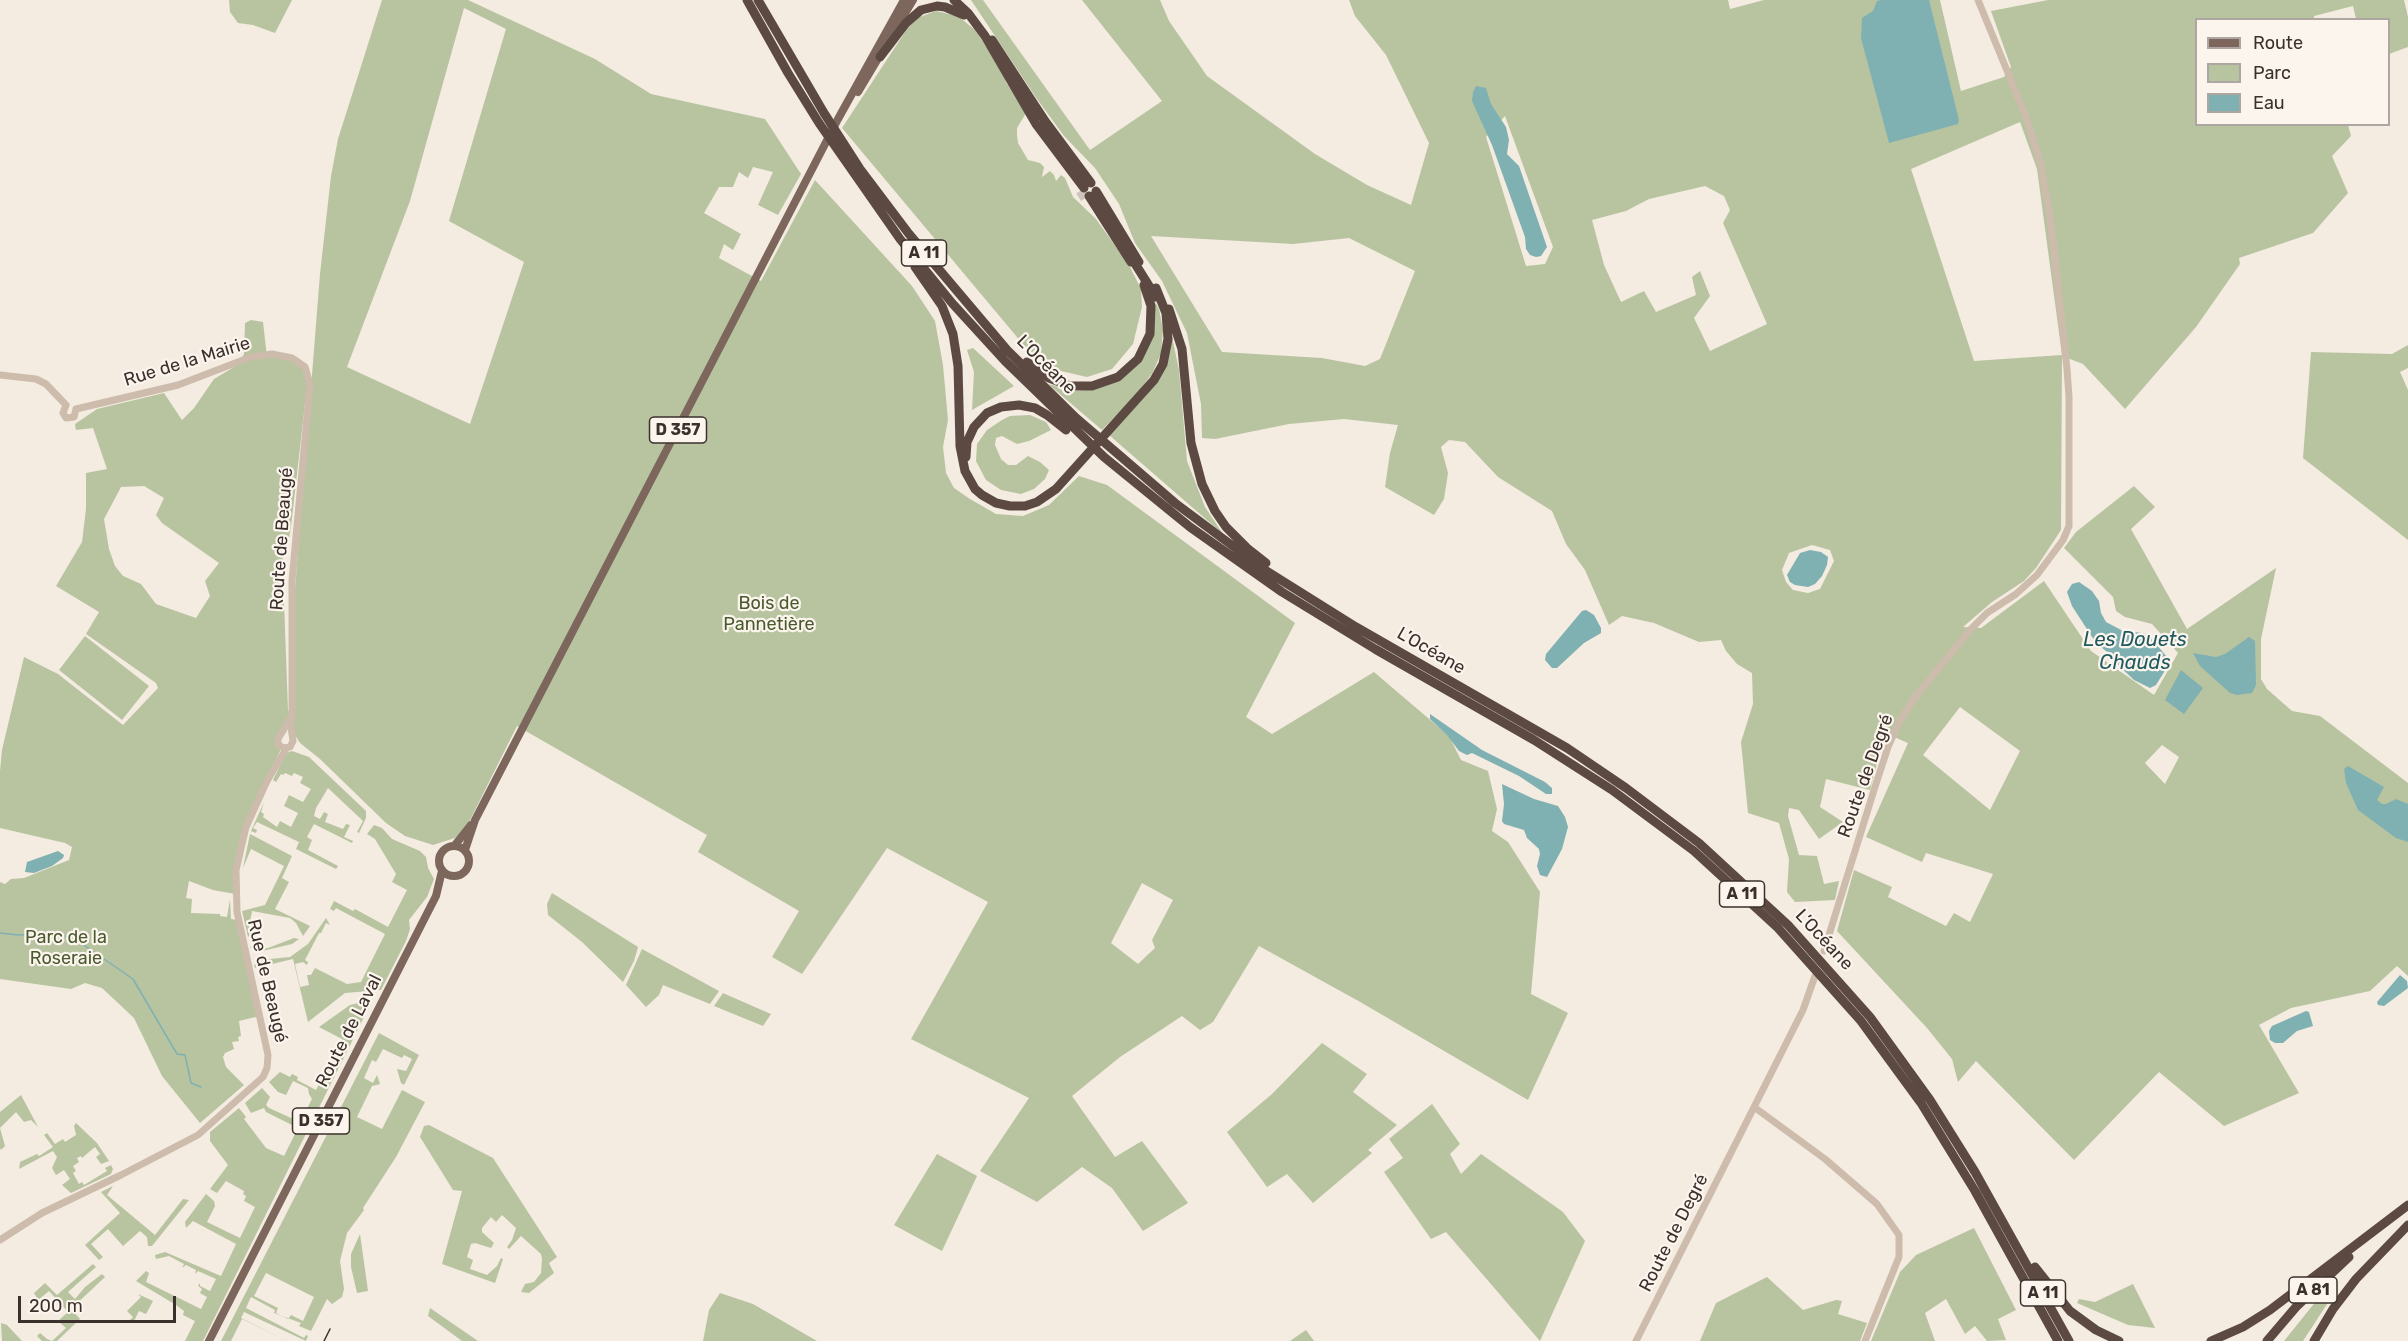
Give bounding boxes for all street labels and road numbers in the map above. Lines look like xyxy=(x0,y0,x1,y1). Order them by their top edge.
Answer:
road number: A 11 xyxy=(902,240,946,266)
street label: L’Océane xyxy=(1012,331,1080,399)
street label: Rue de la Mairie xyxy=(121,333,253,391)
road number: D 357 xyxy=(650,417,706,443)
street label: Route de Beaugé xyxy=(266,467,298,611)
street label: L’Océane xyxy=(1393,623,1469,679)
street label: Route de Degré xyxy=(1834,711,1898,841)
road number: A 11 xyxy=(1720,881,1764,907)
street label: L’Océane xyxy=(1790,905,1858,975)
street label: Rue de Beaugé xyxy=(242,917,292,1045)
street label: Route de Laval xyxy=(311,971,387,1091)
road number: D 357 xyxy=(292,1108,350,1134)
street label: Route de Degré xyxy=(1635,1170,1713,1296)
road number: A 81 xyxy=(2289,1277,2337,1303)
road number: A 11 xyxy=(2020,1280,2066,1306)

